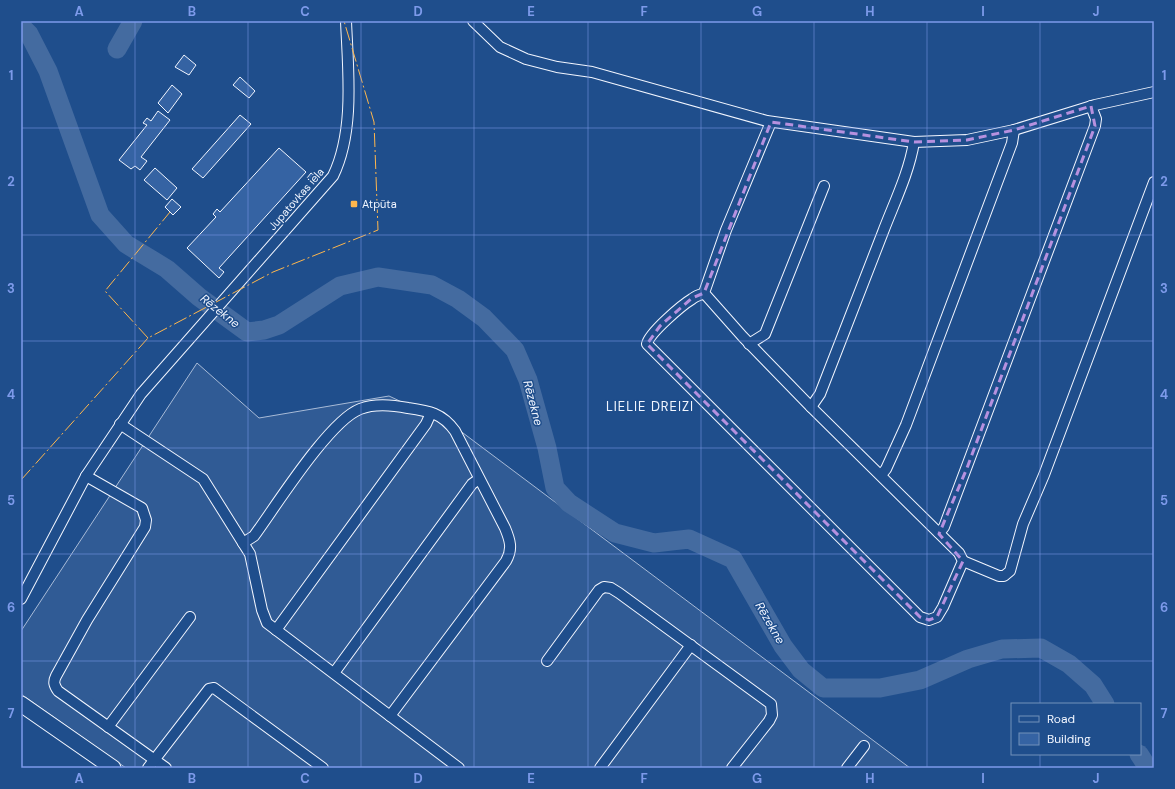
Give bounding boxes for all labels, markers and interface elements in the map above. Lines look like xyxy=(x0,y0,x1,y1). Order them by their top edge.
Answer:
text: A xyxy=(74,3,84,20)
text: B xyxy=(188,3,196,20)
text: C xyxy=(300,3,310,20)
text: D xyxy=(413,3,423,20)
text: E xyxy=(527,3,535,20)
text: F xyxy=(640,3,648,20)
text: G xyxy=(752,3,762,20)
text: H xyxy=(865,3,875,20)
text: I xyxy=(981,3,985,20)
text: J xyxy=(1092,3,1100,20)
text: 1 xyxy=(9,67,13,84)
text: 1 xyxy=(1162,67,1166,84)
street label: Jupatovkas iela xyxy=(265,165,327,233)
text: 2 xyxy=(7,173,15,190)
text: 2 xyxy=(1160,173,1168,190)
place label: Atpūta xyxy=(362,197,397,211)
marker: Atpūta xyxy=(349,199,359,209)
text: 3 xyxy=(7,280,15,297)
text: 3 xyxy=(1160,280,1168,297)
water label: Rēzekne xyxy=(197,291,243,332)
water label: Rēzekne xyxy=(519,379,547,427)
text: 4 xyxy=(7,386,15,403)
text: 4 xyxy=(1160,386,1168,403)
district label: LIELIE DREIZI xyxy=(606,398,694,415)
text: 5 xyxy=(7,492,15,509)
text: 5 xyxy=(1160,492,1168,509)
text: 6 xyxy=(7,599,15,616)
water label: Rēzekne xyxy=(752,599,789,647)
text: 6 xyxy=(1160,599,1168,616)
legend xyxy=(1011,703,1141,755)
text: 7 xyxy=(8,705,15,722)
text: 7 xyxy=(1161,705,1168,722)
text: Road xyxy=(1047,711,1075,727)
text: Building xyxy=(1047,731,1091,747)
text: A xyxy=(74,770,84,787)
text: B xyxy=(188,770,196,787)
text: C xyxy=(300,770,310,787)
text: D xyxy=(413,770,423,787)
text: E xyxy=(527,770,535,787)
text: F xyxy=(640,770,648,787)
text: G xyxy=(752,770,762,787)
text: H xyxy=(865,770,875,787)
text: I xyxy=(981,770,985,787)
text: J xyxy=(1092,770,1100,787)

